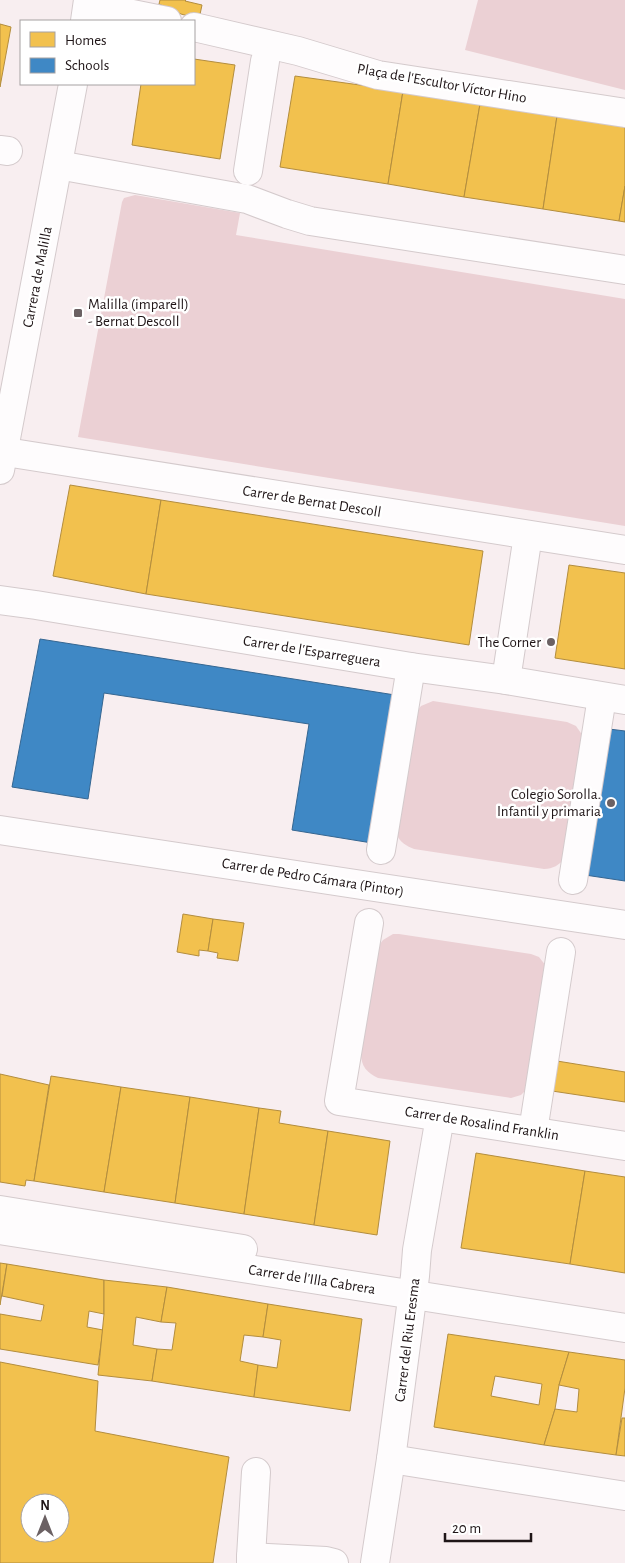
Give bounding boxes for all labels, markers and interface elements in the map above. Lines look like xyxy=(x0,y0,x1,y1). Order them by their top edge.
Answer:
legend xyxy=(20,20,195,85)
text: Homes xyxy=(65,33,107,48)
text: Schools xyxy=(65,58,109,73)
street label: Plaça de l'Escultor Víctor Hino xyxy=(356,61,528,106)
street label: Carrera de Malilla xyxy=(20,225,55,329)
place label: Malilla (imparell) - Bernat Descoll xyxy=(88,297,189,329)
marker: Malilla (imparell) - Bernat Descoll xyxy=(72,307,84,319)
street label: Carrer de Bernat Descoll xyxy=(242,483,382,520)
street label: Carrer de l'Esparreguera xyxy=(242,633,382,670)
place label: The Corner xyxy=(478,635,541,650)
marker: The Corner xyxy=(545,636,557,648)
place label: Colegio Sorolla. Infantil y primaria xyxy=(497,787,601,819)
marker: Colegio Sorolla. Infantil y primaria xyxy=(605,797,617,809)
street label: Carrer de Pedro Cámara (Pintor) xyxy=(221,856,405,899)
street label: Carrer de Rosalind Franklin xyxy=(404,1104,560,1143)
street label: Carrer de l'Illa Cabrera xyxy=(247,1262,377,1297)
street label: Carrer del Riu Eresma xyxy=(392,1277,423,1403)
north arrow xyxy=(20,1493,70,1543)
text: N xyxy=(40,1499,50,1513)
scale bar xyxy=(445,1510,531,1542)
text: 20 m xyxy=(452,1521,481,1536)

